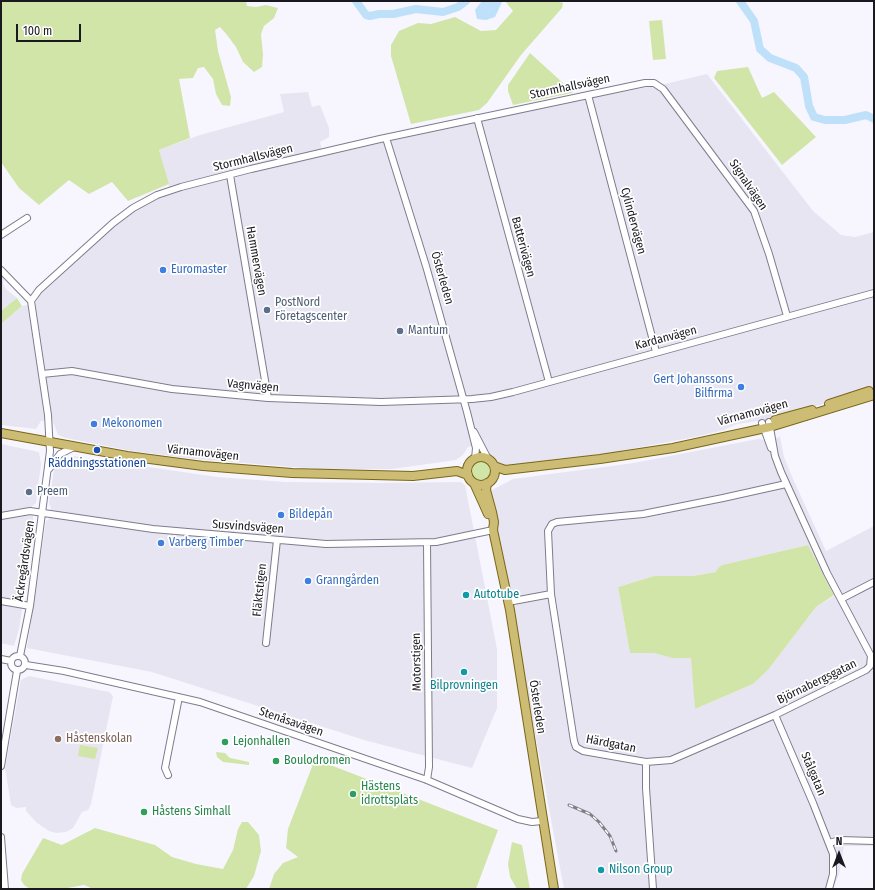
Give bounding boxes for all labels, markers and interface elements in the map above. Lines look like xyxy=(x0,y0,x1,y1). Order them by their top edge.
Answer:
scale bar xyxy=(18,16,83,42)
text: 100 m xyxy=(23,24,52,38)
street label: Stormhallsvägen xyxy=(529,71,611,103)
street label: Stormhallsvägen xyxy=(212,141,294,175)
street label: Signalvägen xyxy=(726,157,770,213)
street label: Cylindervägen xyxy=(617,186,649,256)
street label: Batterivägen xyxy=(508,215,538,279)
street label: Hammervägen xyxy=(243,225,269,297)
street label: Österleden xyxy=(428,250,456,306)
place label: Euromaster xyxy=(171,263,227,277)
marker: Euromaster xyxy=(158,265,168,275)
place label: PostNord Företagscenter xyxy=(275,296,347,324)
marker: PostNord Företagscenter xyxy=(262,305,272,315)
street label: Kardanvägen xyxy=(634,323,698,353)
place label: Mantum xyxy=(408,324,448,338)
marker: Mantum xyxy=(395,326,405,336)
place label: Gert Johanssons Bilfirma xyxy=(653,373,733,401)
street label: Vagnvägen xyxy=(227,377,279,395)
marker: Gert Johanssons Bilfirma xyxy=(736,382,746,392)
street label: Värnamovägen xyxy=(716,397,790,429)
place label: Mekonomen xyxy=(102,417,162,431)
marker: Mekonomen xyxy=(89,419,99,429)
street label: Värnamovägen xyxy=(166,442,240,464)
marker: Räddningsstationen xyxy=(92,445,102,455)
place label: Räddningsstationen xyxy=(48,457,146,471)
place label: Preem xyxy=(37,485,68,499)
marker: Preem xyxy=(24,487,34,497)
place label: Bildepån xyxy=(289,508,333,522)
marker: Bildepån xyxy=(276,510,286,520)
street label: Susvindsvägen xyxy=(212,517,284,537)
street label: Äckregårdsvägen xyxy=(12,519,38,603)
place label: Varberg Timber xyxy=(169,536,244,550)
marker: Varberg Timber xyxy=(156,538,166,548)
street label: Fläktstigen xyxy=(250,563,270,617)
place label: Granngården xyxy=(316,574,379,588)
marker: Granngården xyxy=(303,576,313,586)
place label: Autotube xyxy=(474,588,519,602)
marker: Autotube xyxy=(461,590,471,600)
street label: Motorstigen xyxy=(409,633,425,691)
street label: Björnabergsgatan xyxy=(775,657,859,707)
marker: Bilprovningen xyxy=(459,667,469,677)
place label: Bilprovningen xyxy=(430,679,498,693)
street label: Österleden xyxy=(526,679,548,735)
street label: Stenåsavägen xyxy=(257,704,325,740)
place label: Håstenskolan xyxy=(66,732,132,746)
street label: Härdgatan xyxy=(585,732,637,756)
marker: Håstenskolan xyxy=(53,734,63,744)
place label: Lejonhallen xyxy=(233,735,290,749)
marker: Lejonhallen xyxy=(220,737,230,747)
street label: Stålgatan xyxy=(797,750,829,798)
place label: Boulodromen xyxy=(284,754,351,768)
marker: Boulodromen xyxy=(271,756,281,766)
place label: Hästens idrottsplats xyxy=(361,780,418,808)
marker: Hästens idrottsplats xyxy=(348,789,358,799)
place label: Håstens Simhall xyxy=(152,805,231,819)
marker: Håstens Simhall xyxy=(139,807,149,817)
north arrow xyxy=(819,834,859,874)
text: N xyxy=(836,835,842,848)
place label: Nilson Group xyxy=(609,863,673,877)
marker: Nilson Group xyxy=(596,865,606,875)

